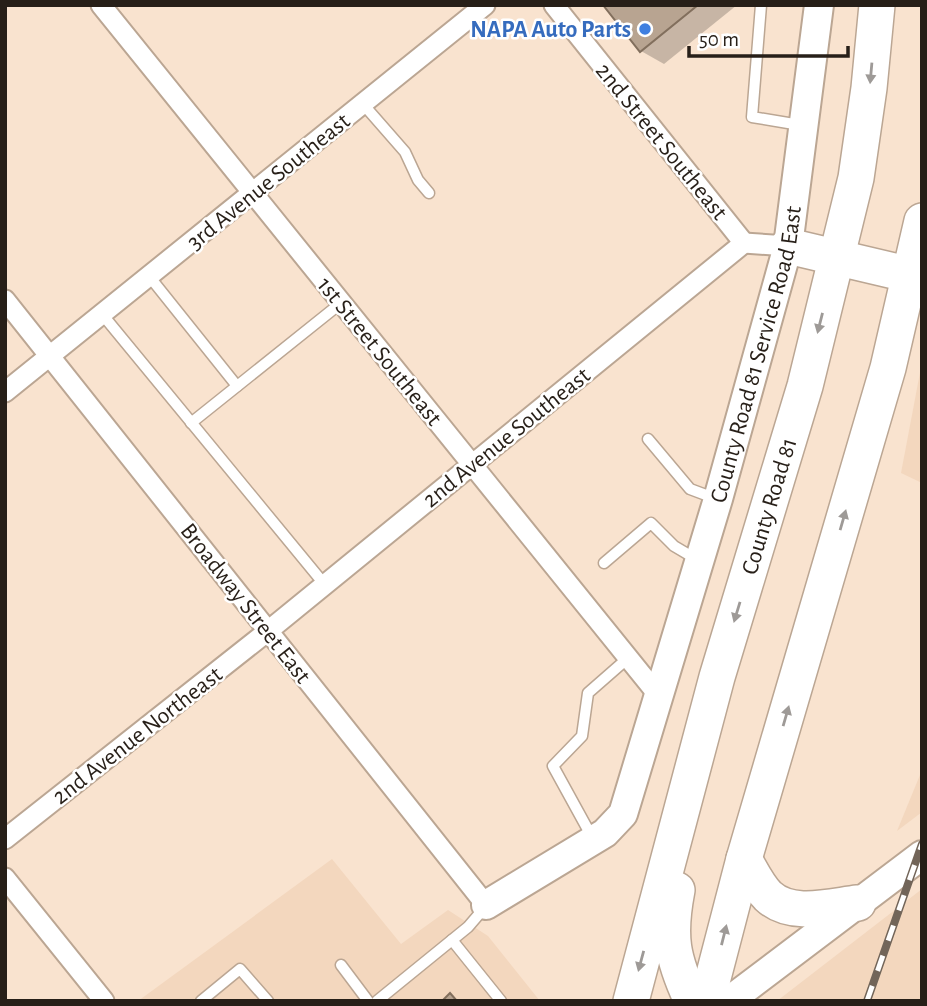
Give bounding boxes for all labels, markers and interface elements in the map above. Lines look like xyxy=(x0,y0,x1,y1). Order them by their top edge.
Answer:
scale bar xyxy=(689,14,848,58)
place label: NAPA Auto Parts xyxy=(470,18,631,42)
marker: NAPA Auto Parts xyxy=(637,21,653,37)
text: 50 m xyxy=(699,29,739,50)
street label: 2nd Street Southeast xyxy=(591,59,732,225)
one-way arrow xyxy=(865,62,876,84)
street label: 3rd Avenue Southeast xyxy=(183,109,355,255)
street label: County Road 81 Service Road East xyxy=(703,202,805,506)
street label: 1st Street Southeast xyxy=(312,273,446,431)
one-way arrow xyxy=(814,312,825,334)
street label: 2nd Avenue Southeast xyxy=(419,363,595,512)
street label: County Road 81 xyxy=(735,434,803,578)
one-way arrow xyxy=(839,510,849,531)
street label: Broadway Street East xyxy=(176,519,315,688)
one-way arrow xyxy=(731,602,741,623)
street label: 2nd Avenue Northeast xyxy=(48,662,227,809)
one-way arrow xyxy=(781,705,791,726)
one-way arrow xyxy=(719,924,730,946)
one-way arrow xyxy=(635,950,646,972)

